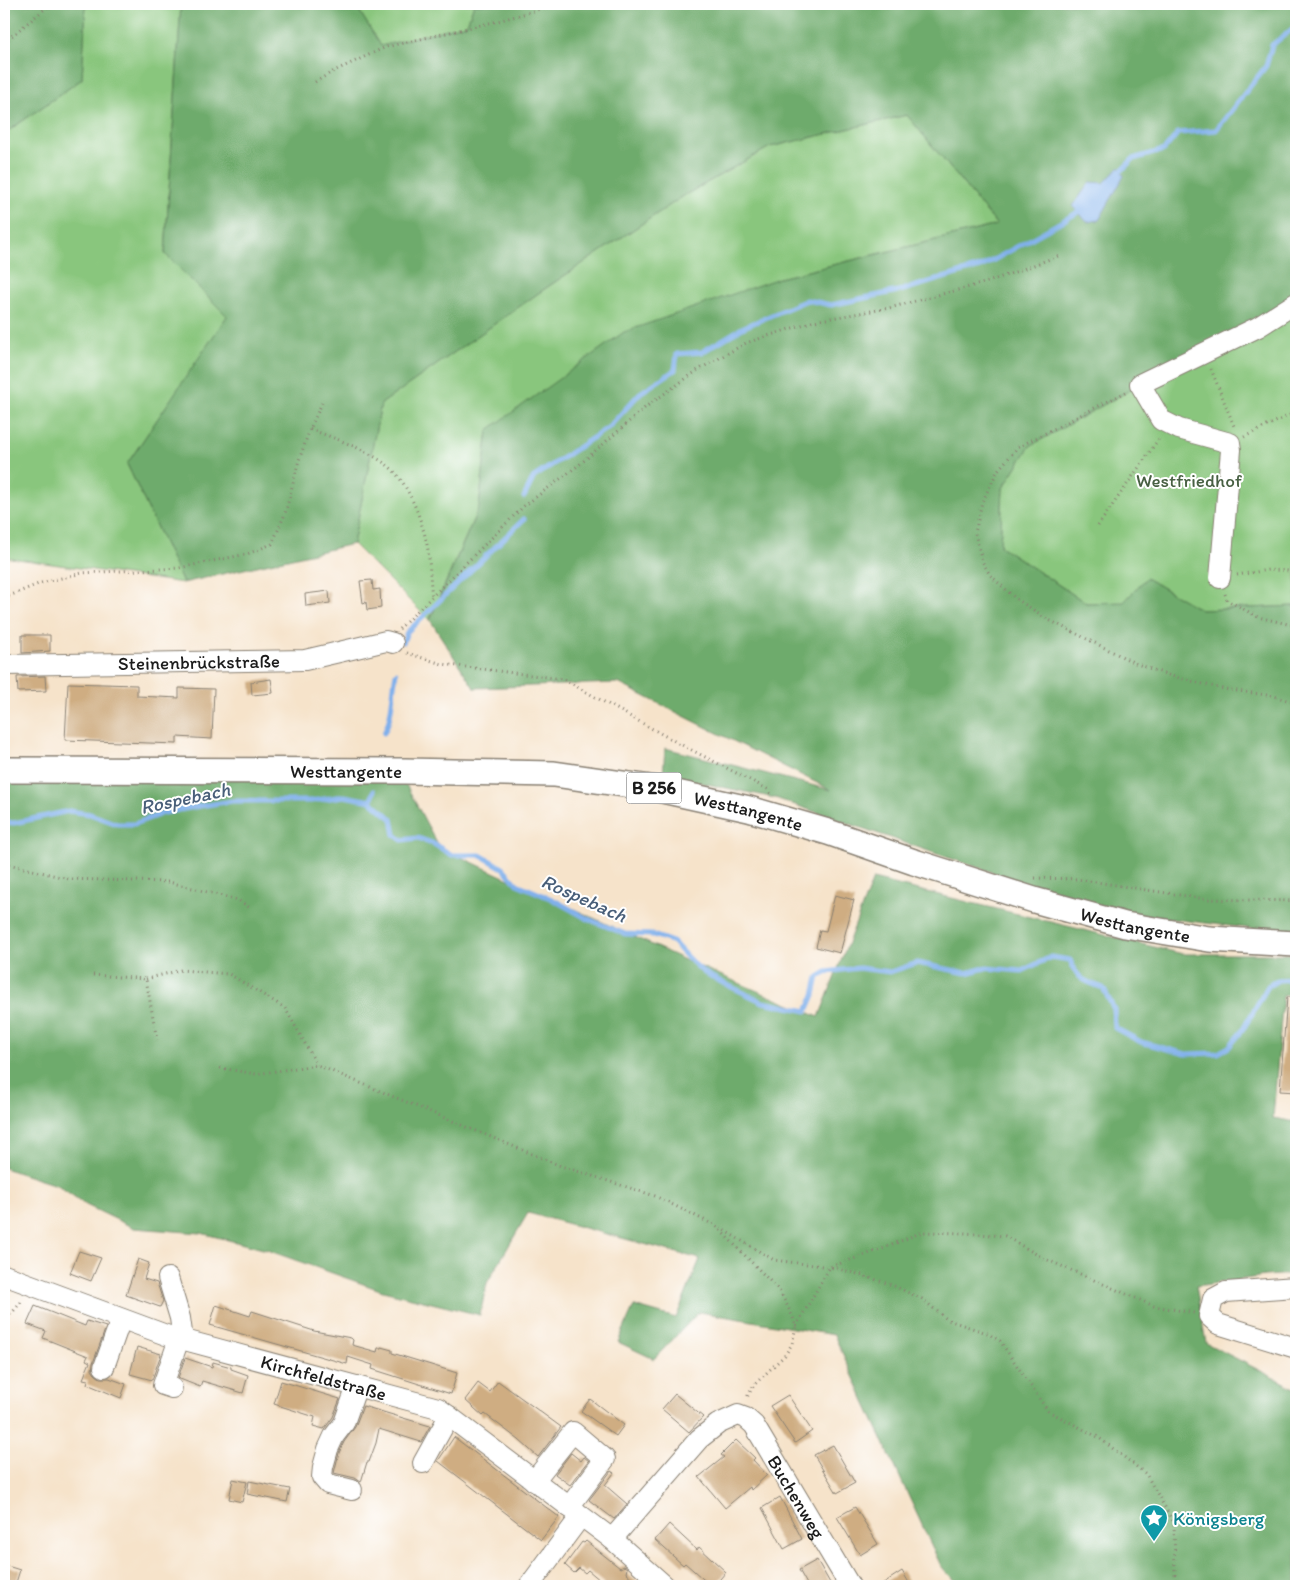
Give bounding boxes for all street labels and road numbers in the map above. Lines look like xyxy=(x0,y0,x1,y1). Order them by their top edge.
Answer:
street label: Steinenbrückstraße xyxy=(118,649,280,675)
street label: Westtangente xyxy=(290,759,402,782)
road number: B 256 xyxy=(626,772,682,804)
street label: Westtangente xyxy=(692,786,806,836)
street label: Westtangente xyxy=(1078,902,1192,947)
street label: Kirchfeldstraße xyxy=(258,1349,389,1405)
street label: Buchenweg xyxy=(763,1451,831,1543)

